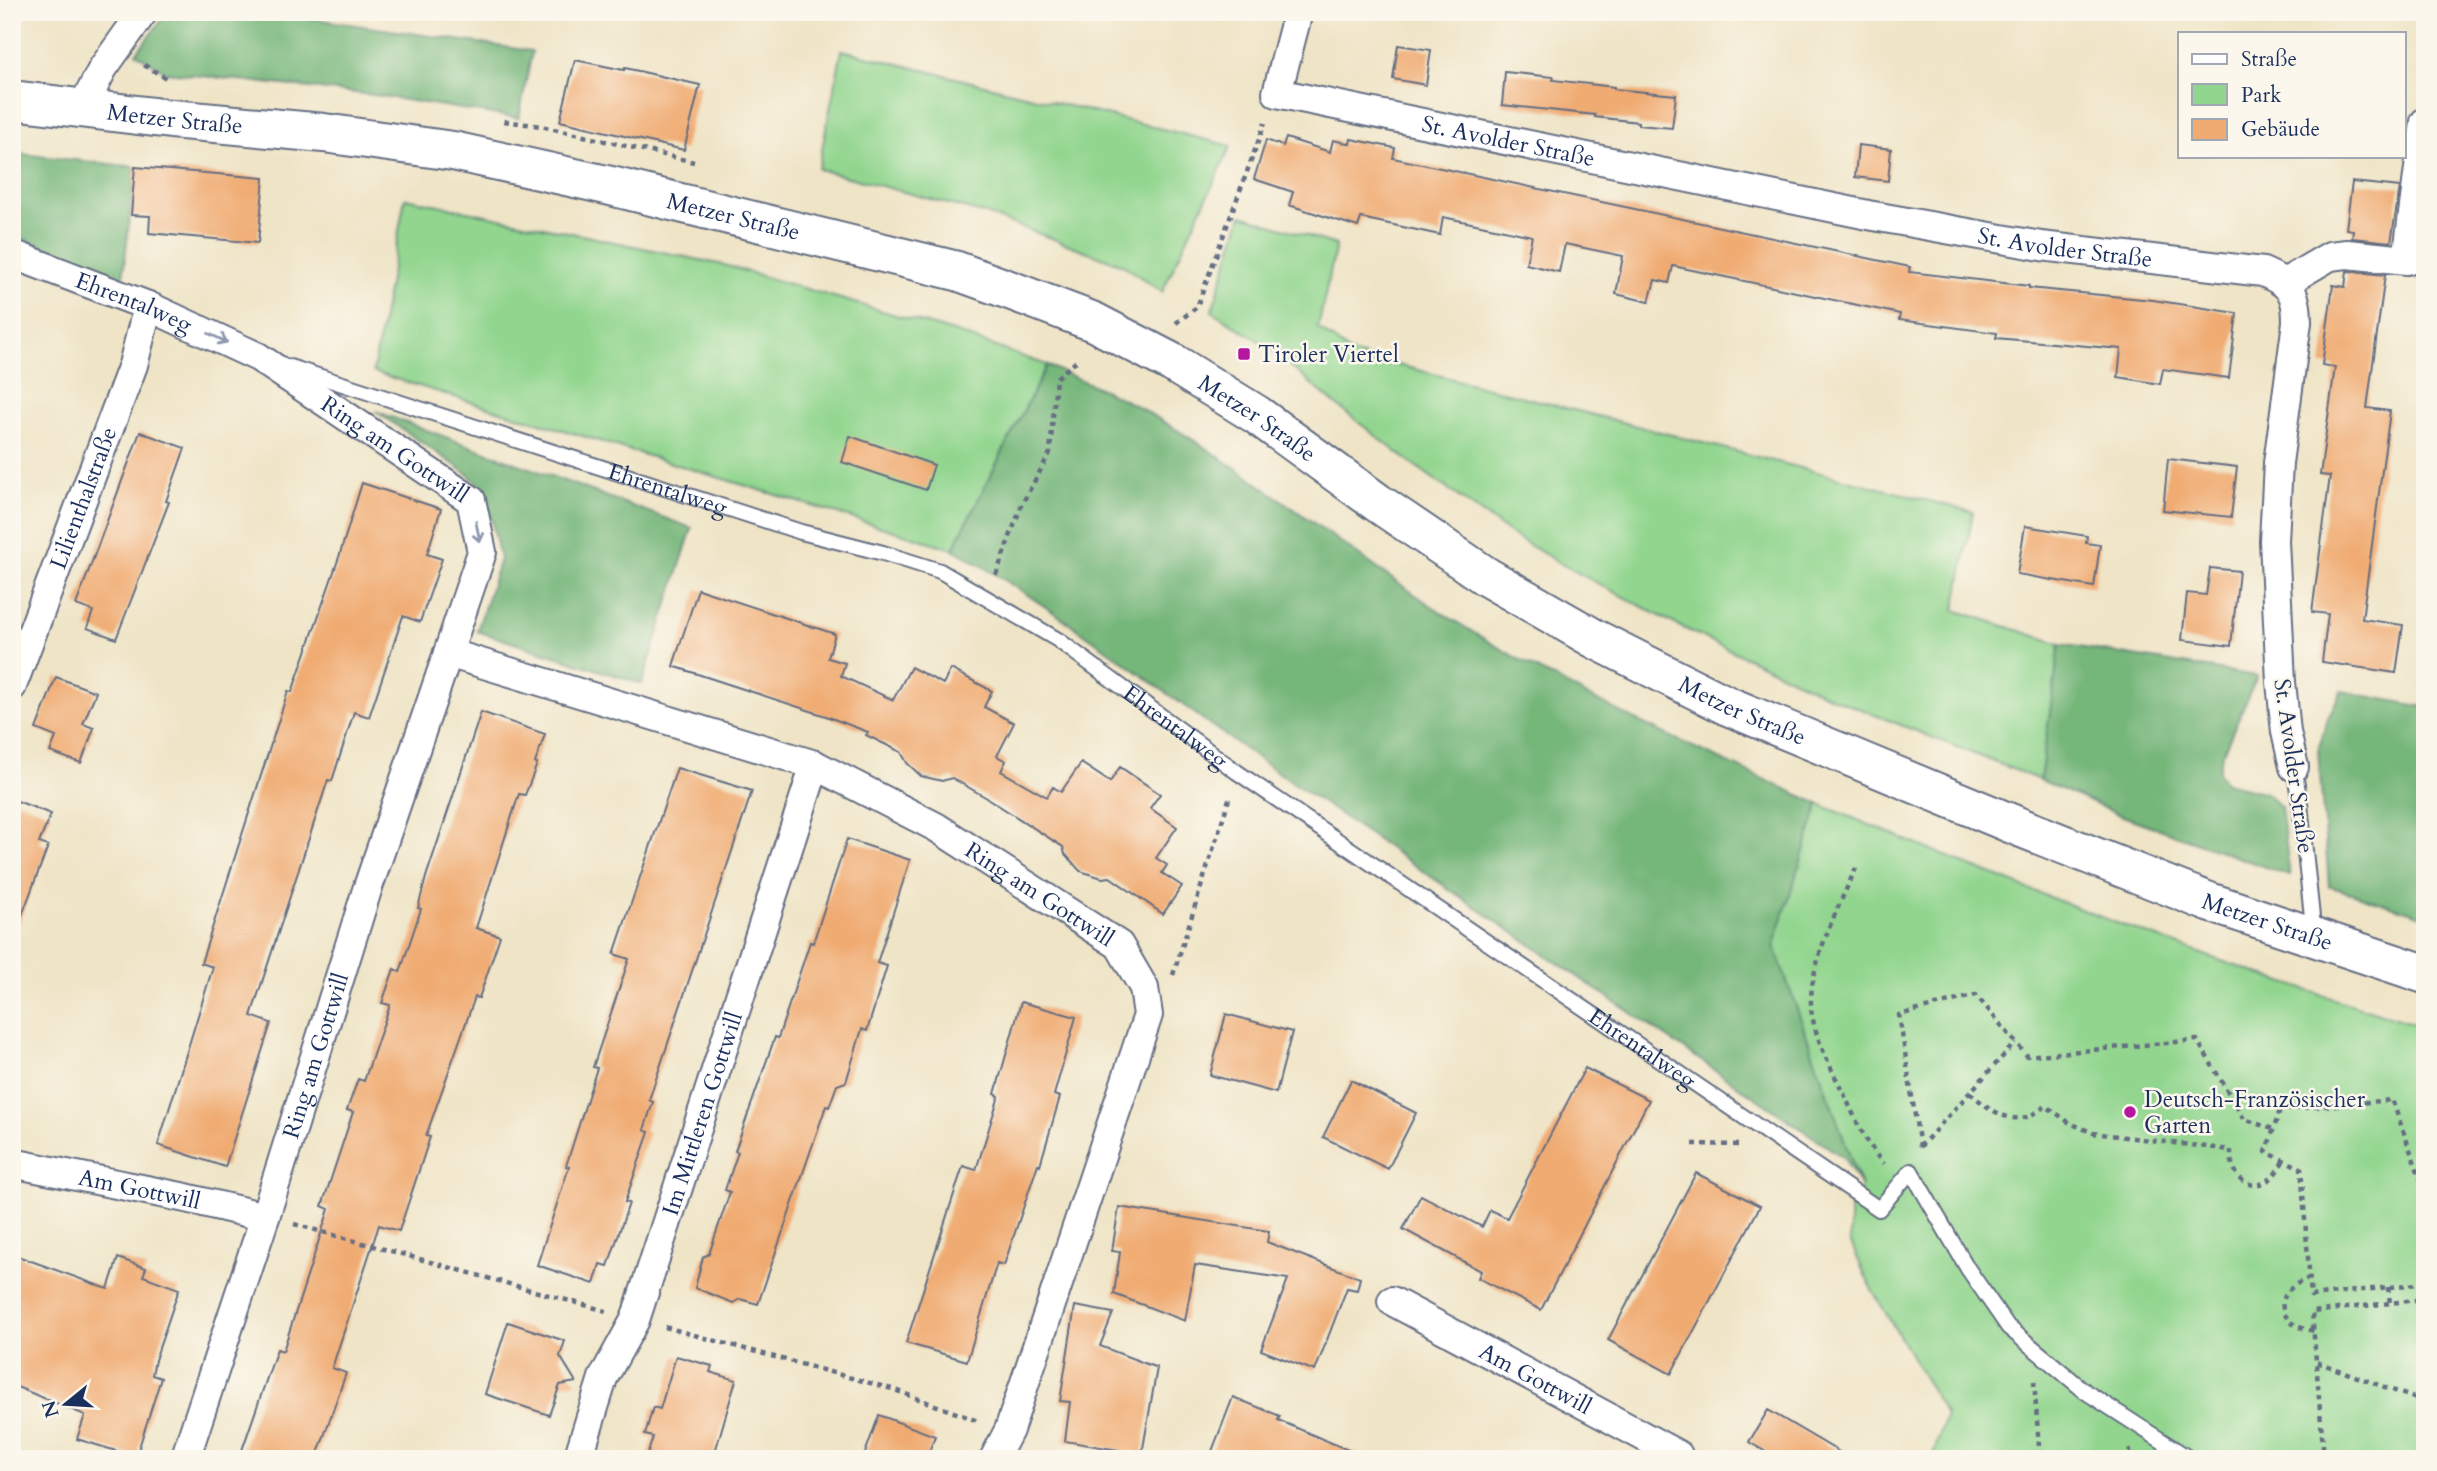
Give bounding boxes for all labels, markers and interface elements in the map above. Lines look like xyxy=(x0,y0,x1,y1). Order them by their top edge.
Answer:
legend xyxy=(2178,32,2406,158)
text: Straße xyxy=(2241,45,2297,74)
text: Park xyxy=(2241,81,2282,110)
street label: Metzer Straße xyxy=(105,96,244,141)
street label: St. Avolder Straße xyxy=(1419,108,1598,174)
text: Gebäude xyxy=(2241,115,2320,144)
street label: Metzer Straße xyxy=(664,185,803,247)
street label: St. Avolder Straße xyxy=(1975,219,2154,274)
street label: Ehrentalweg xyxy=(71,264,197,340)
one-way arrow xyxy=(207,332,228,346)
place label: Tiroler Viertel xyxy=(1258,339,1399,370)
marker: Tiroler Viertel xyxy=(1236,346,1252,362)
street label: Metzer Straße xyxy=(1193,367,1323,469)
street label: Ring am Gottwill xyxy=(315,388,475,510)
street label: Lilienthalstraße xyxy=(42,423,124,573)
street label: Ehrentalweg xyxy=(604,455,731,523)
one-way arrow xyxy=(471,520,485,543)
street label: Metzer Straße xyxy=(1674,668,1811,752)
street label: Ehrentalweg xyxy=(1116,677,1234,776)
street label: St. Avolder Straße xyxy=(2266,677,2322,855)
street label: Ring am Gottwill xyxy=(959,834,1121,954)
street label: Metzer Straße xyxy=(2198,885,2337,958)
street label: Ring am Gottwill xyxy=(275,969,356,1142)
street label: Ehrentalweg xyxy=(1583,1000,1702,1096)
street label: Im Mittleren Gottwill xyxy=(654,1008,750,1219)
place label: Deutsch-Französischer Garten xyxy=(2144,1084,2366,1141)
marker: Deutsch-Französischer Garten xyxy=(2122,1104,2138,1120)
street label: Am Gottwill xyxy=(76,1161,204,1216)
street label: Am Gottwill xyxy=(1474,1335,1598,1421)
north arrow xyxy=(32,1370,102,1440)
text: N xyxy=(36,1397,66,1421)

